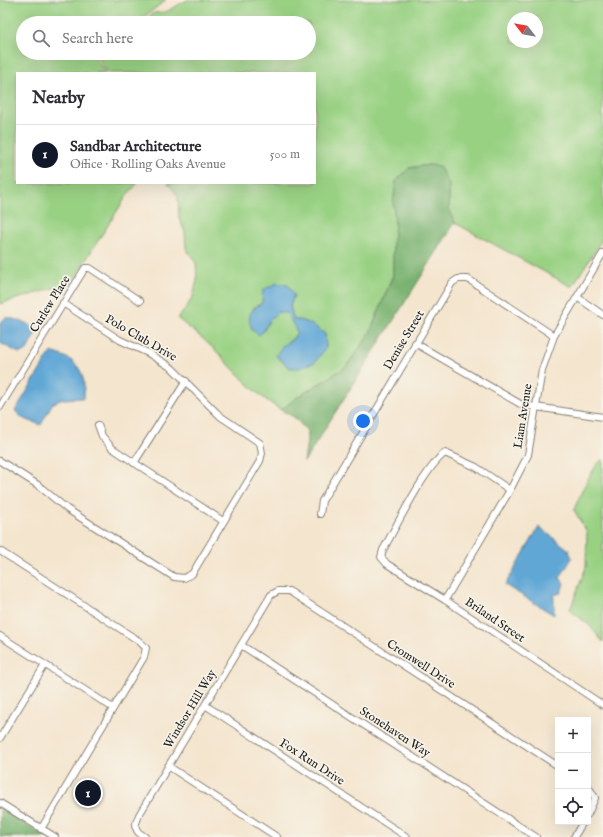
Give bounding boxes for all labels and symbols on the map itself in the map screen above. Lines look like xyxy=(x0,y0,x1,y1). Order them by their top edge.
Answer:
north arrow xyxy=(507,12,543,48)
street label: Curlew Place xyxy=(27,272,74,335)
street label: Denise Street xyxy=(380,307,428,373)
street label: Polo Club Drive xyxy=(102,311,180,365)
street label: Liam Avenue xyxy=(510,382,536,450)
your location xyxy=(353,411,373,431)
street label: Briland Street xyxy=(462,594,528,646)
street label: Cromwell Drive xyxy=(384,636,459,692)
street label: Windsor Hill Way xyxy=(161,667,220,751)
street label: Stonehaven Way xyxy=(357,704,433,761)
street label: Fox Run Drive xyxy=(277,735,348,789)
pin: 1 xyxy=(75,778,101,808)

